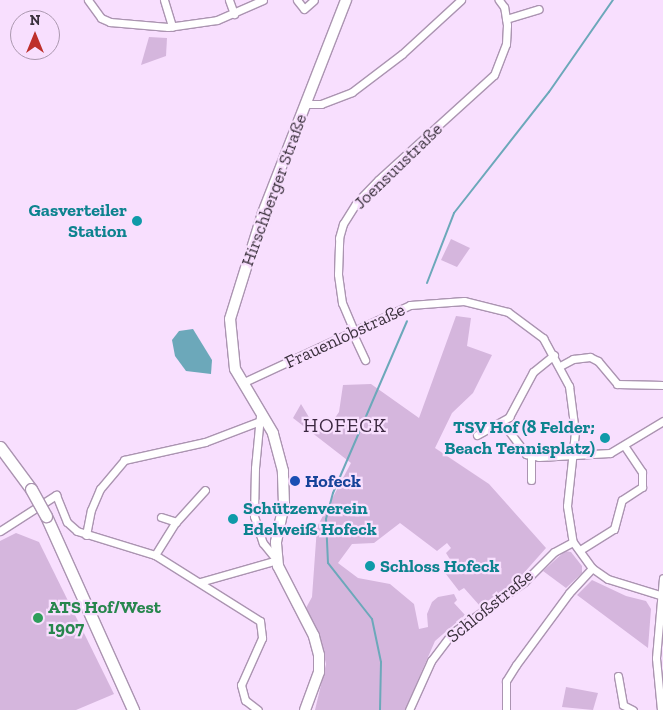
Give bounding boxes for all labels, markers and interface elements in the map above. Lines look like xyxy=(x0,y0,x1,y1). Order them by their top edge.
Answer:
north arrow xyxy=(10,10,60,60)
text: N xyxy=(30,12,40,29)
street label: Hirschberger Straße xyxy=(236,111,312,269)
street label: Joensuustraße xyxy=(349,118,447,214)
place label: Gasverteiler Station xyxy=(29,200,127,242)
marker: Gasverteiler Station xyxy=(131,215,143,227)
street label: Frauenlobstraße xyxy=(282,299,408,373)
district label: HOFECK xyxy=(302,413,388,437)
place label: TSV Hof (8 Felder; Beach Tennisplatz) xyxy=(444,417,595,459)
marker: TSV Hof (8 Felder; Beach Tennisplatz) xyxy=(599,432,611,444)
place label: Hofeck xyxy=(305,470,361,492)
marker: Hofeck xyxy=(289,475,301,487)
place label: Schützenverein Edelweiß Hofeck xyxy=(243,498,377,540)
marker: Schützenverein Edelweiß Hofeck xyxy=(227,513,239,525)
place label: Schloss Hofeck xyxy=(380,555,499,577)
marker: Schloss Hofeck xyxy=(364,560,376,572)
street label: Schloßstraße xyxy=(442,565,538,647)
place label: ATS Hof/West 1907 xyxy=(48,597,161,640)
marker: ATS Hof/West 1907 xyxy=(32,612,44,624)

